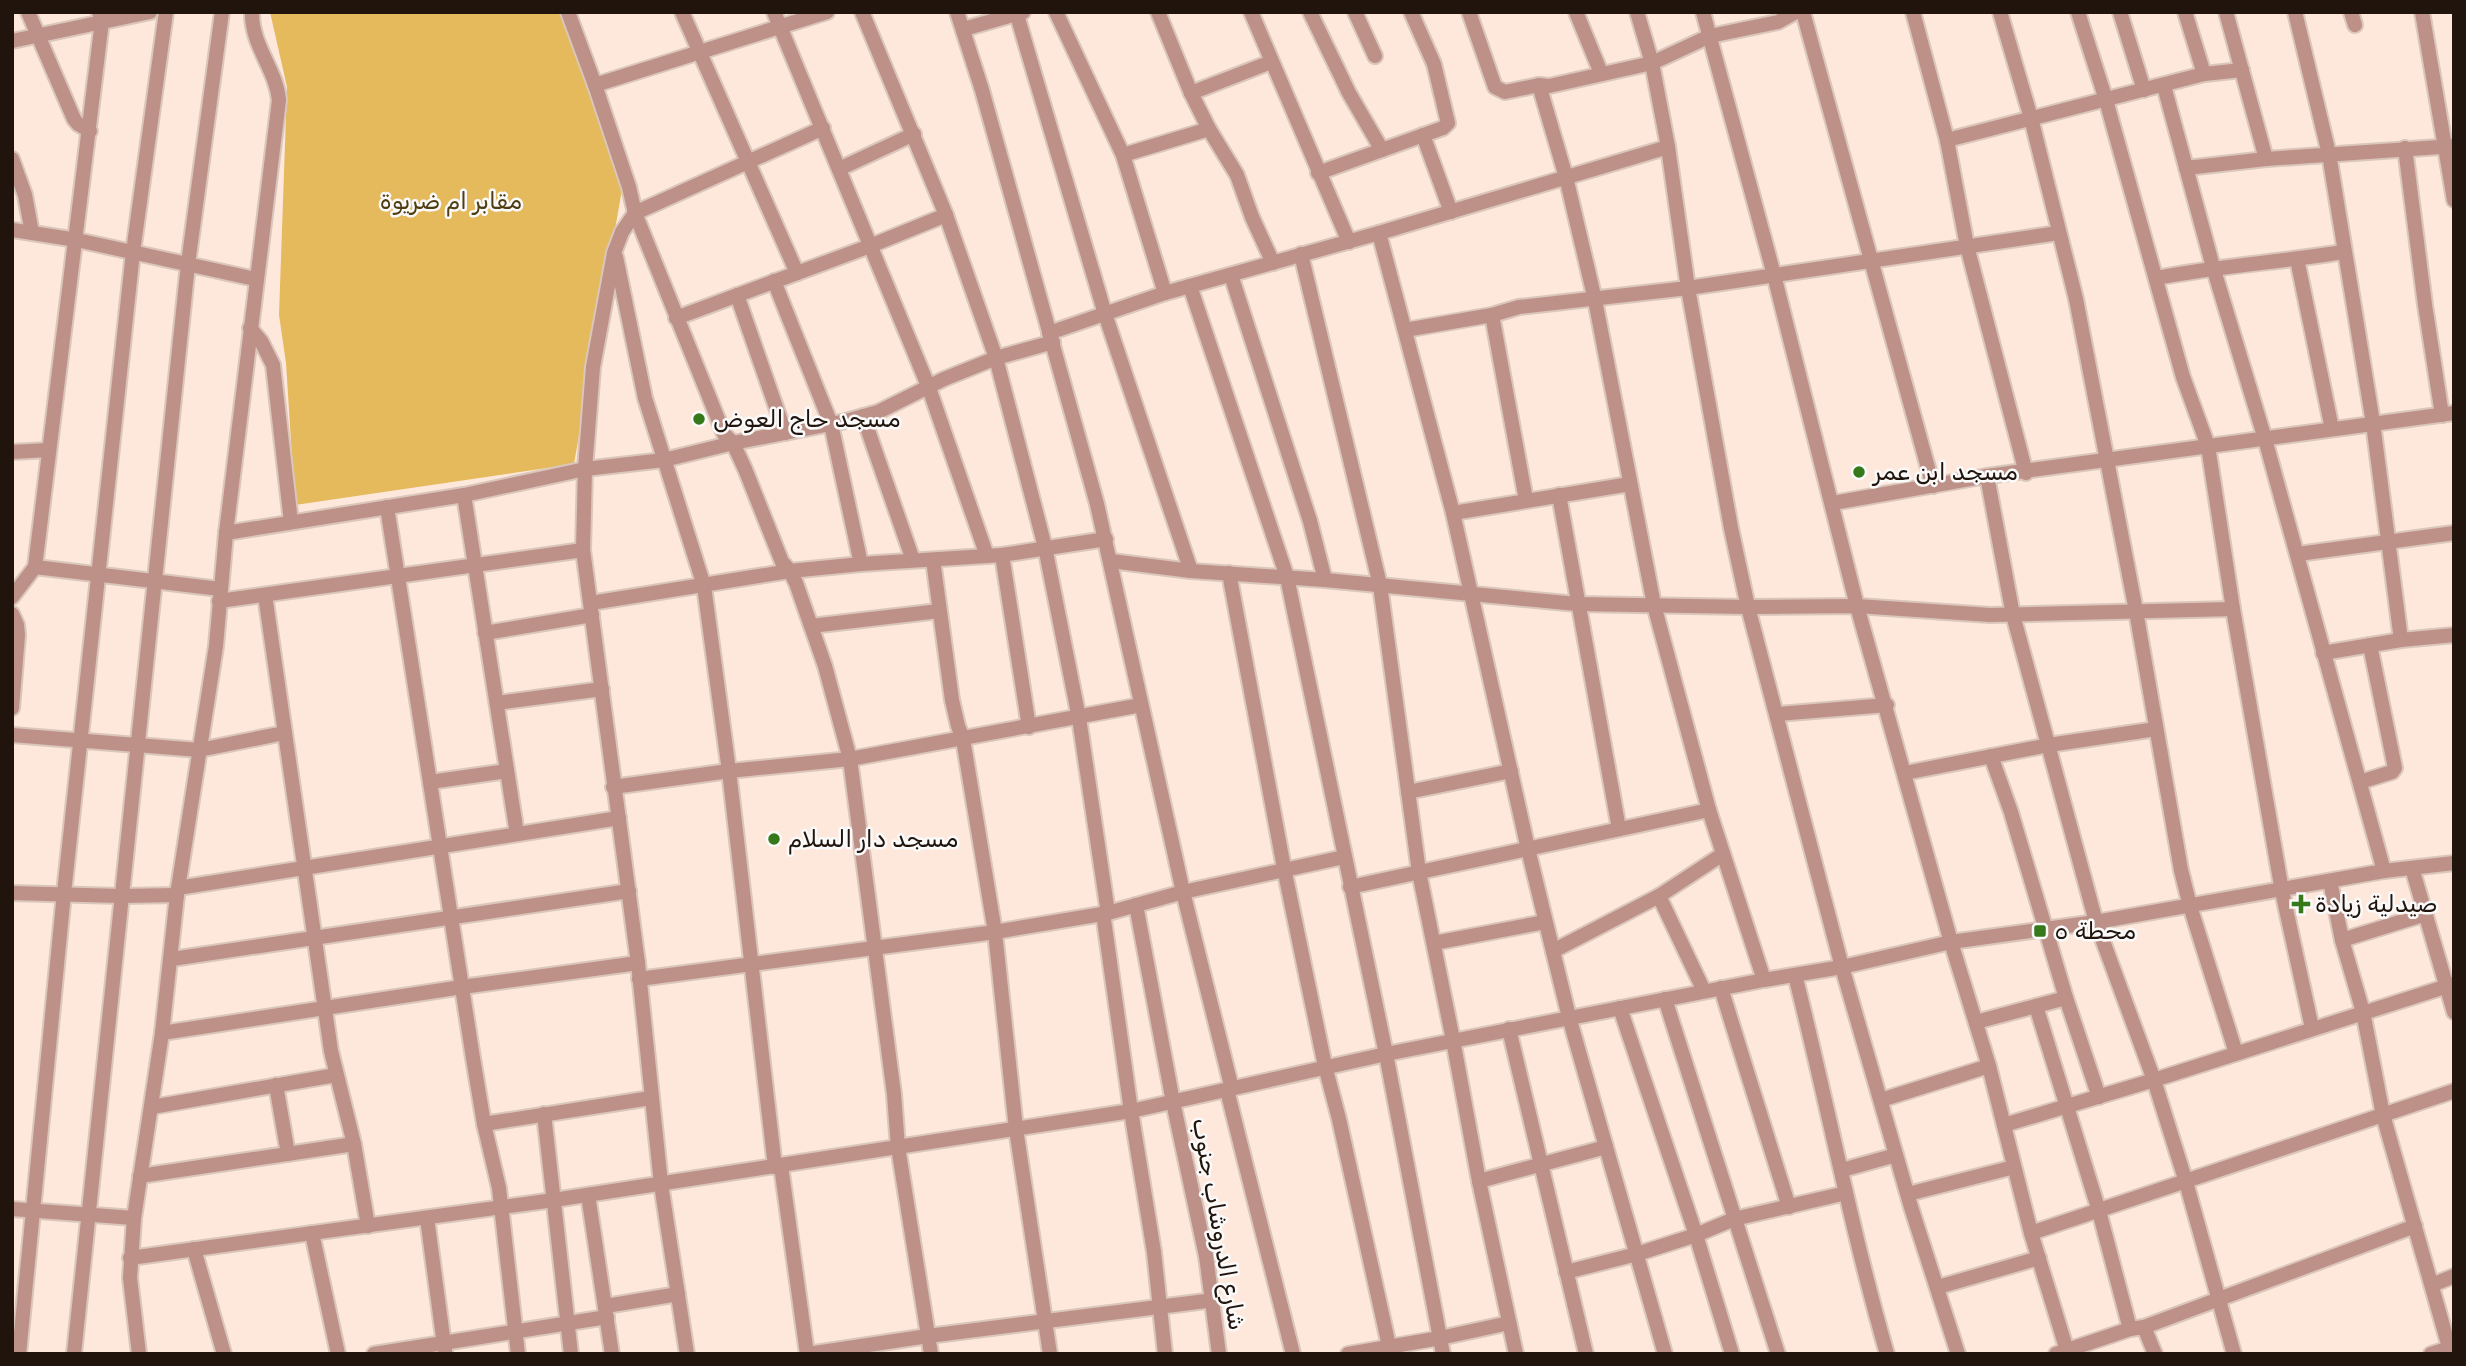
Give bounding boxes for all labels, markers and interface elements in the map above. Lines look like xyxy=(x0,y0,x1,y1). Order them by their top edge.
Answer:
park label: مقابر ام ضريوة xyxy=(380,187,522,217)
place label: مسجد حاج العوض xyxy=(713,405,901,435)
marker: مسجد حاج العوض xyxy=(691,411,707,427)
place label: مسجد ابن عمر xyxy=(1871,458,2018,486)
marker: مسجد ابن عمر xyxy=(1851,464,1867,480)
place label: مسجد دار السلام xyxy=(788,825,958,855)
marker: مسجد دار السلام xyxy=(766,831,782,847)
place label: صيدلية زيادة xyxy=(2315,890,2437,918)
marker: صيدلية زيادة xyxy=(2293,896,2309,912)
place label: محطة ٥ xyxy=(2054,917,2136,945)
marker: محطة ٥ xyxy=(2032,923,2048,939)
street label: شارع الدروشاب جنوب xyxy=(1185,1116,1251,1333)

